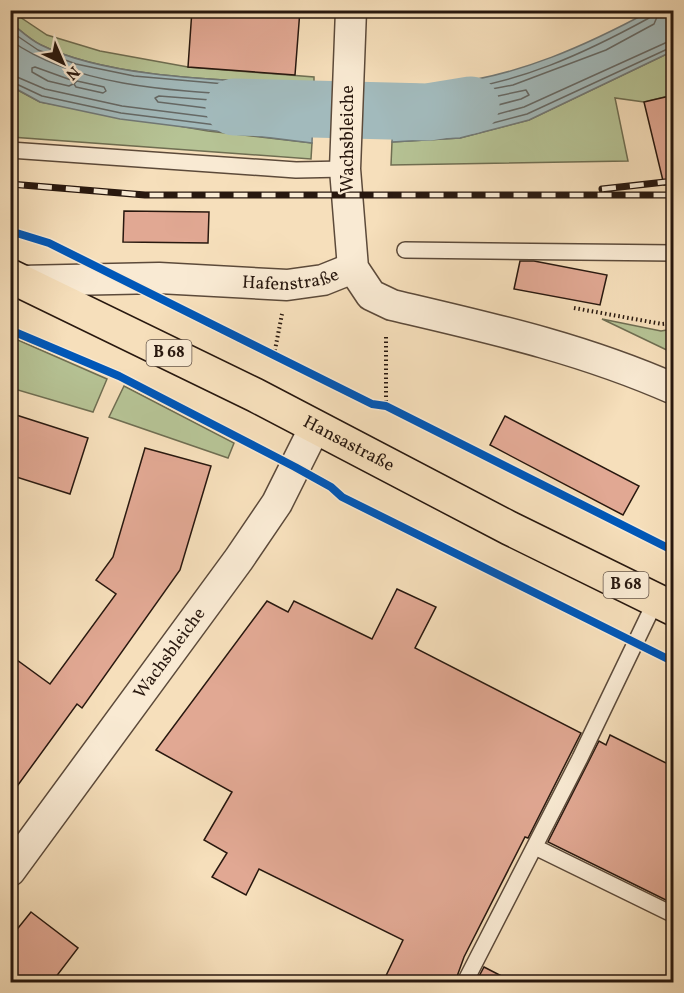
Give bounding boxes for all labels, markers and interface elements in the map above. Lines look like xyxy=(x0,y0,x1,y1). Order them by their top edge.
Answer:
north arrow xyxy=(33,33,93,93)
text: N xyxy=(60,60,84,85)
street label: Wachsbleiche xyxy=(336,85,361,193)
street label: Hafenstraße xyxy=(241,262,343,298)
road number: B 68 xyxy=(146,340,192,366)
street label: Hansastraße xyxy=(299,410,399,478)
road number: B 68 xyxy=(604,572,648,598)
street label: Wachsbleiche xyxy=(128,603,212,704)

